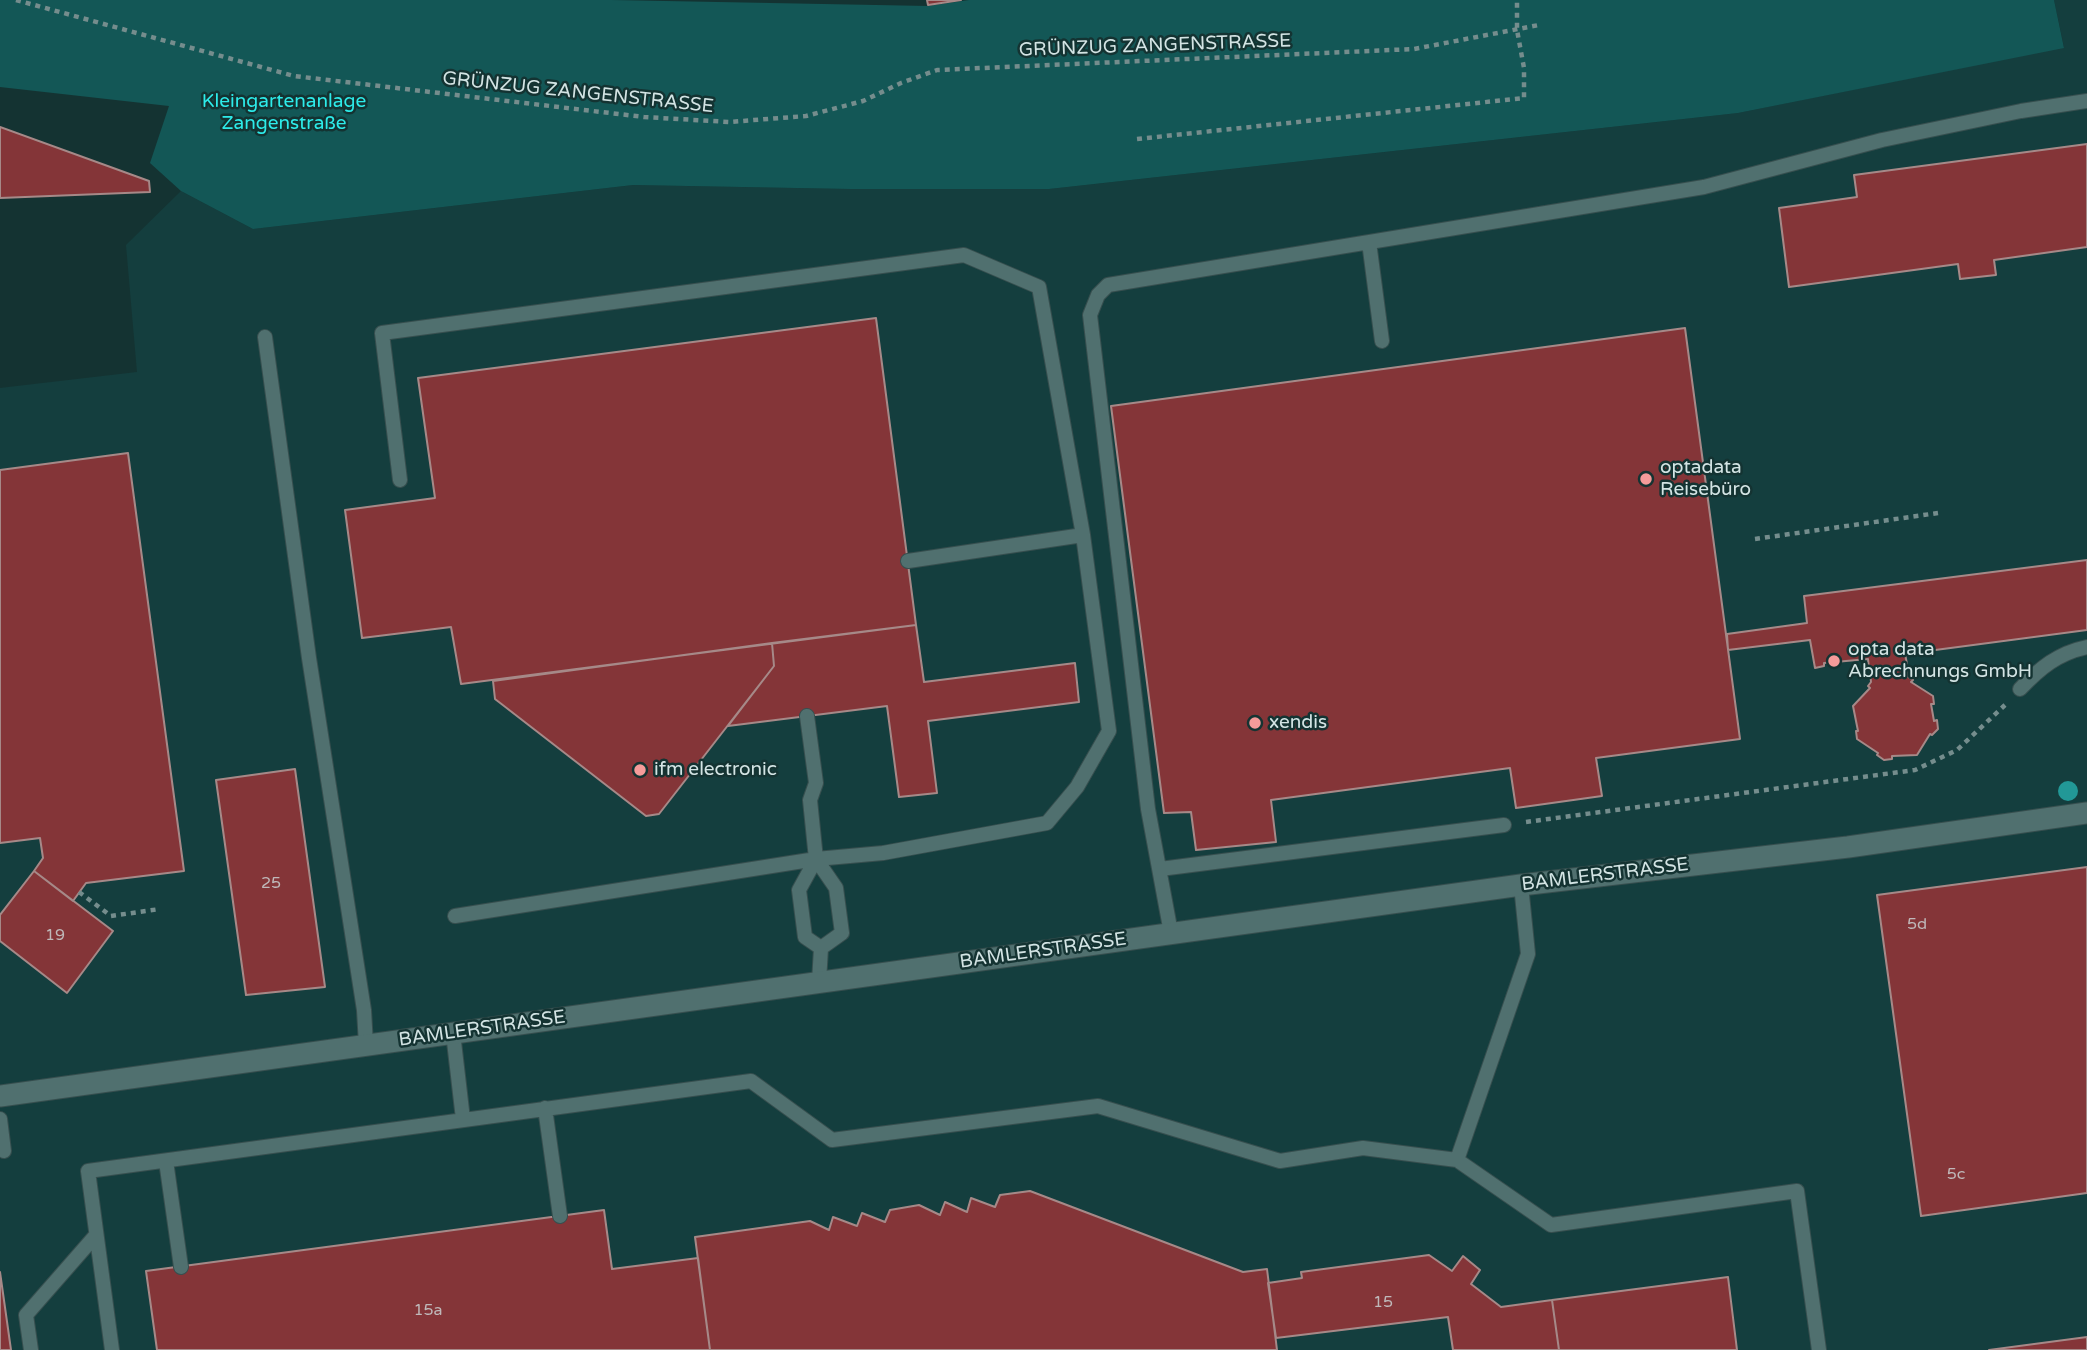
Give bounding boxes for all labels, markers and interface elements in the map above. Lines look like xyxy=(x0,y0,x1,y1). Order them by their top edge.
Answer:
street label: GRÜNZUG ZANGENSTRASSE xyxy=(1018,30,1292,62)
street label: GRÜNZUG ZANGENSTRASSE xyxy=(441,67,715,119)
park label: Kleingartenanlage Zangenstraße xyxy=(202,91,366,135)
place label: optadata Reisebüro xyxy=(1660,457,1751,501)
marker: optadata Reisebüro xyxy=(1638,471,1654,487)
place label: opta data Abrechnungs GmbH xyxy=(1848,639,2032,683)
marker: opta data Abrechnungs GmbH xyxy=(1826,653,1842,669)
place label: xendis xyxy=(1269,712,1327,734)
marker: xendis xyxy=(1247,715,1263,731)
place label: ifm electronic xyxy=(654,759,777,781)
marker: ifm electronic xyxy=(632,762,648,778)
street label: BAMLERSTRASSE xyxy=(1520,853,1690,897)
house number: 25 xyxy=(261,874,281,894)
house number: 5d xyxy=(1907,915,1927,935)
house number: 19 xyxy=(45,926,65,946)
street label: BAMLERSTRASSE xyxy=(958,928,1128,974)
street label: BAMLERSTRASSE xyxy=(397,1006,567,1052)
house number: 5c xyxy=(1947,1165,1965,1185)
house number: 15 xyxy=(1373,1293,1393,1313)
house number: 15a xyxy=(413,1301,443,1321)

